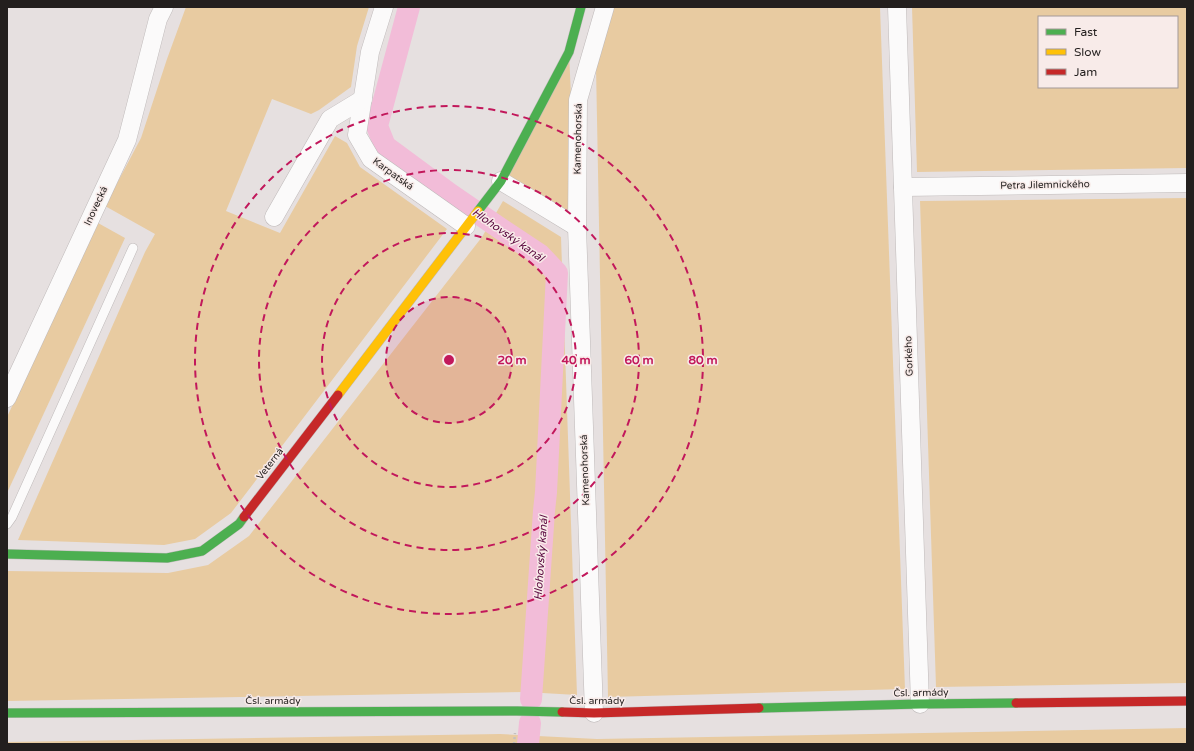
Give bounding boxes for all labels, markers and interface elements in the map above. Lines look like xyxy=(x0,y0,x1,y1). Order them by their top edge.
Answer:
legend xyxy=(1038,16,1178,88)
text: Fast xyxy=(1074,25,1098,39)
text: Slow xyxy=(1074,45,1101,59)
text: Jam xyxy=(1074,65,1097,79)
street label: Kamenohorská xyxy=(571,103,585,175)
street label: Karpatská xyxy=(370,155,416,193)
street label: Petra Jilemnického xyxy=(1000,178,1090,192)
street label: Inovecká xyxy=(82,184,110,228)
water label: Hlohovský kanál xyxy=(470,205,547,265)
street label: Gorkého xyxy=(902,335,916,377)
centre of rings xyxy=(442,353,456,367)
text: 20 m xyxy=(497,353,527,367)
text: 40 m xyxy=(561,353,591,367)
text: 60 m xyxy=(624,353,654,367)
text: 80 m xyxy=(688,353,718,367)
street label: Kamenohorská xyxy=(578,434,592,506)
street label: Veterná xyxy=(254,446,286,482)
water label: Hlohovský kanál xyxy=(532,514,551,601)
street label: Čsl. armády xyxy=(893,687,949,699)
street label: Čsl. armády xyxy=(245,695,301,707)
street label: Čsl. armády xyxy=(569,695,625,707)

